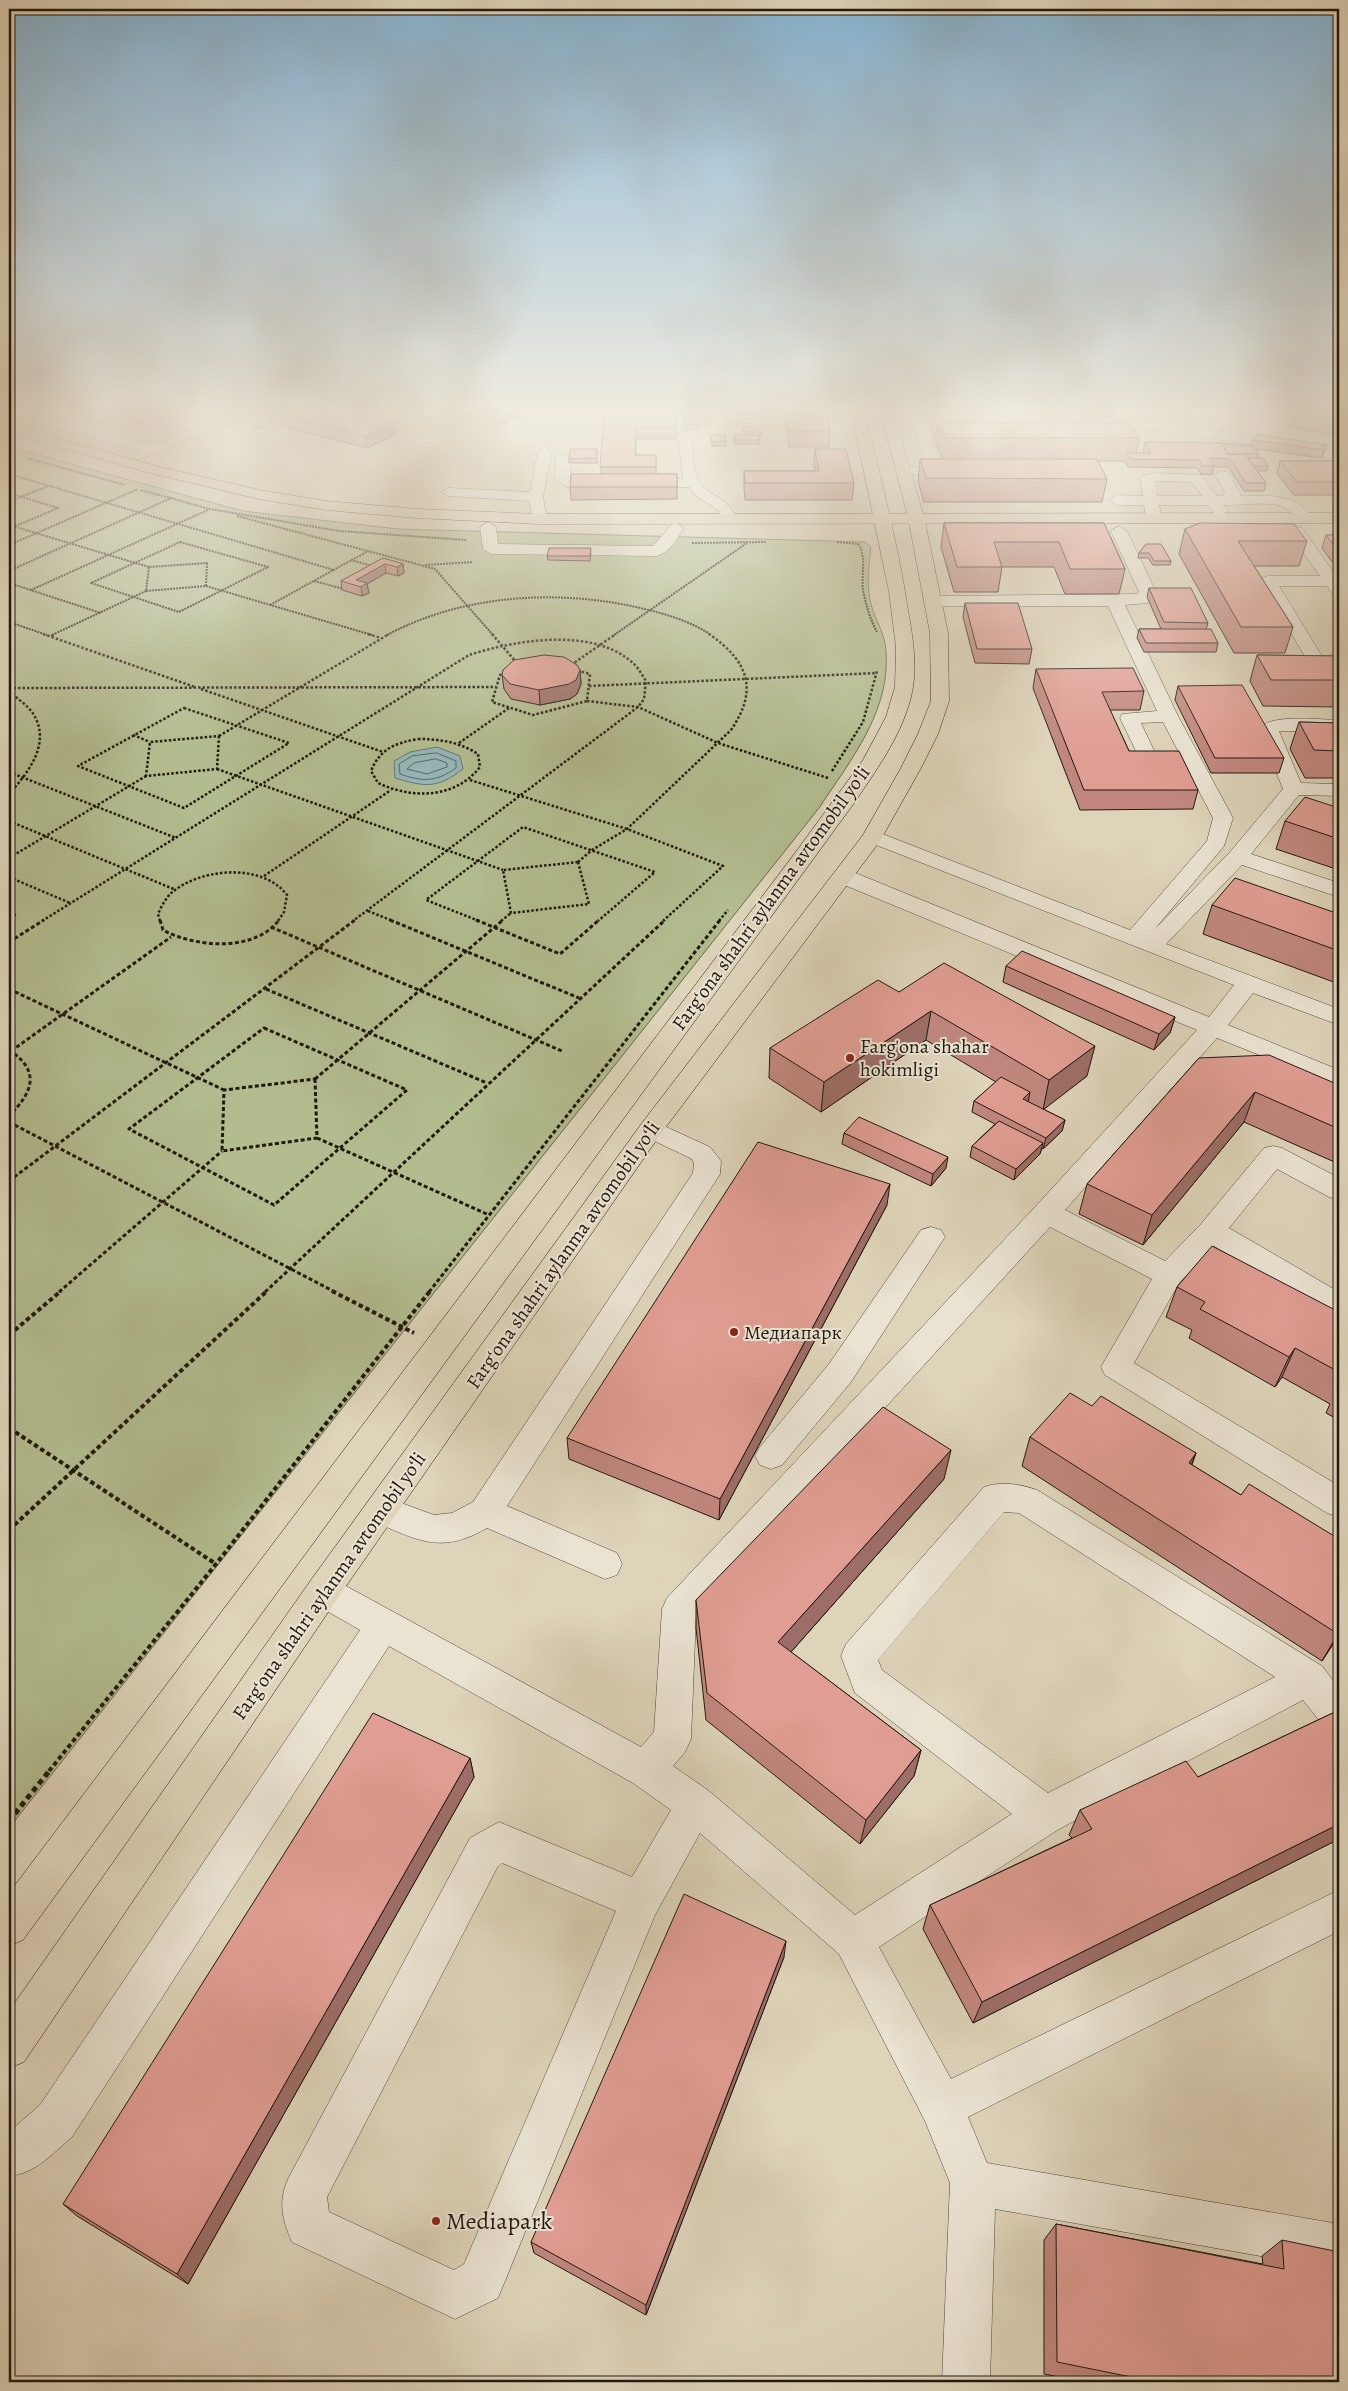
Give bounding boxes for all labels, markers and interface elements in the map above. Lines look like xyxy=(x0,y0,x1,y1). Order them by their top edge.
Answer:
street label: Fargʻona shahri aylanma avtomobil yoʻli xyxy=(666,760,876,1036)
place label: Farg'ona shahar hokimligi xyxy=(860,1033,989,1083)
marker: Farg'ona shahar hokimligi xyxy=(844,1052,856,1064)
street label: Fargʻona shahri aylanma avtomobil yoʻli xyxy=(460,1116,666,1394)
place label: Медиапарк xyxy=(744,1319,842,1346)
marker: Медиапарк xyxy=(728,1326,740,1338)
street label: Fargʻona shahri aylanma avtomobil yoʻli xyxy=(226,1447,432,1725)
place label: Mediapark xyxy=(446,2205,552,2237)
marker: Mediapark xyxy=(430,2215,442,2227)

